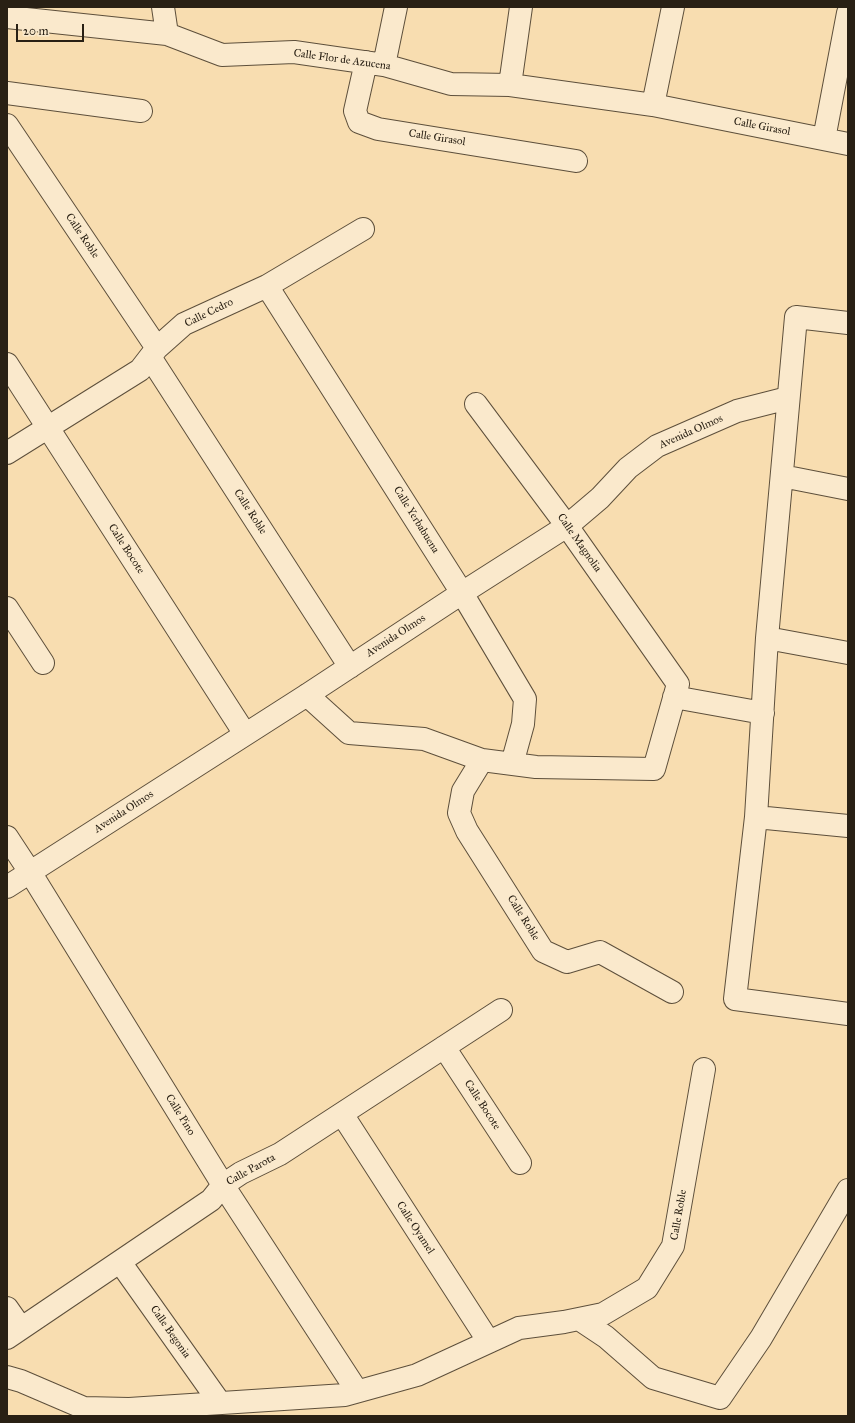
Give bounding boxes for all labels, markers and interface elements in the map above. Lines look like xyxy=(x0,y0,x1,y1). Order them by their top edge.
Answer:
scale bar xyxy=(18,16,86,42)
text: 20 m xyxy=(23,24,49,38)
street label: Calle Flor de Azucena xyxy=(293,47,391,73)
street label: Calle Girasol xyxy=(733,115,791,139)
street label: Calle Girasol xyxy=(408,127,466,149)
street label: Calle Roble xyxy=(62,211,102,261)
street label: Calle Cedro xyxy=(183,296,235,330)
street label: Avenida Olmos xyxy=(657,412,725,452)
street label: Calle Yerbabuena xyxy=(390,484,442,556)
street label: Calle Roble xyxy=(231,487,269,537)
street label: Calle Magnolia xyxy=(554,511,604,575)
street label: Calle Bocote xyxy=(105,522,147,576)
street label: Avenida Olmos xyxy=(364,612,428,660)
street label: Avenida Olmos xyxy=(92,788,156,836)
street label: Calle Roble xyxy=(504,893,542,943)
street label: Calle Bocote xyxy=(461,1078,503,1132)
street label: Calle Pino xyxy=(162,1092,198,1138)
street label: Calle Parota xyxy=(224,1151,278,1189)
street label: Calle Roble xyxy=(668,1189,690,1241)
street label: Calle Oyamel xyxy=(393,1199,437,1257)
street label: Calle Begonia xyxy=(147,1303,193,1361)

